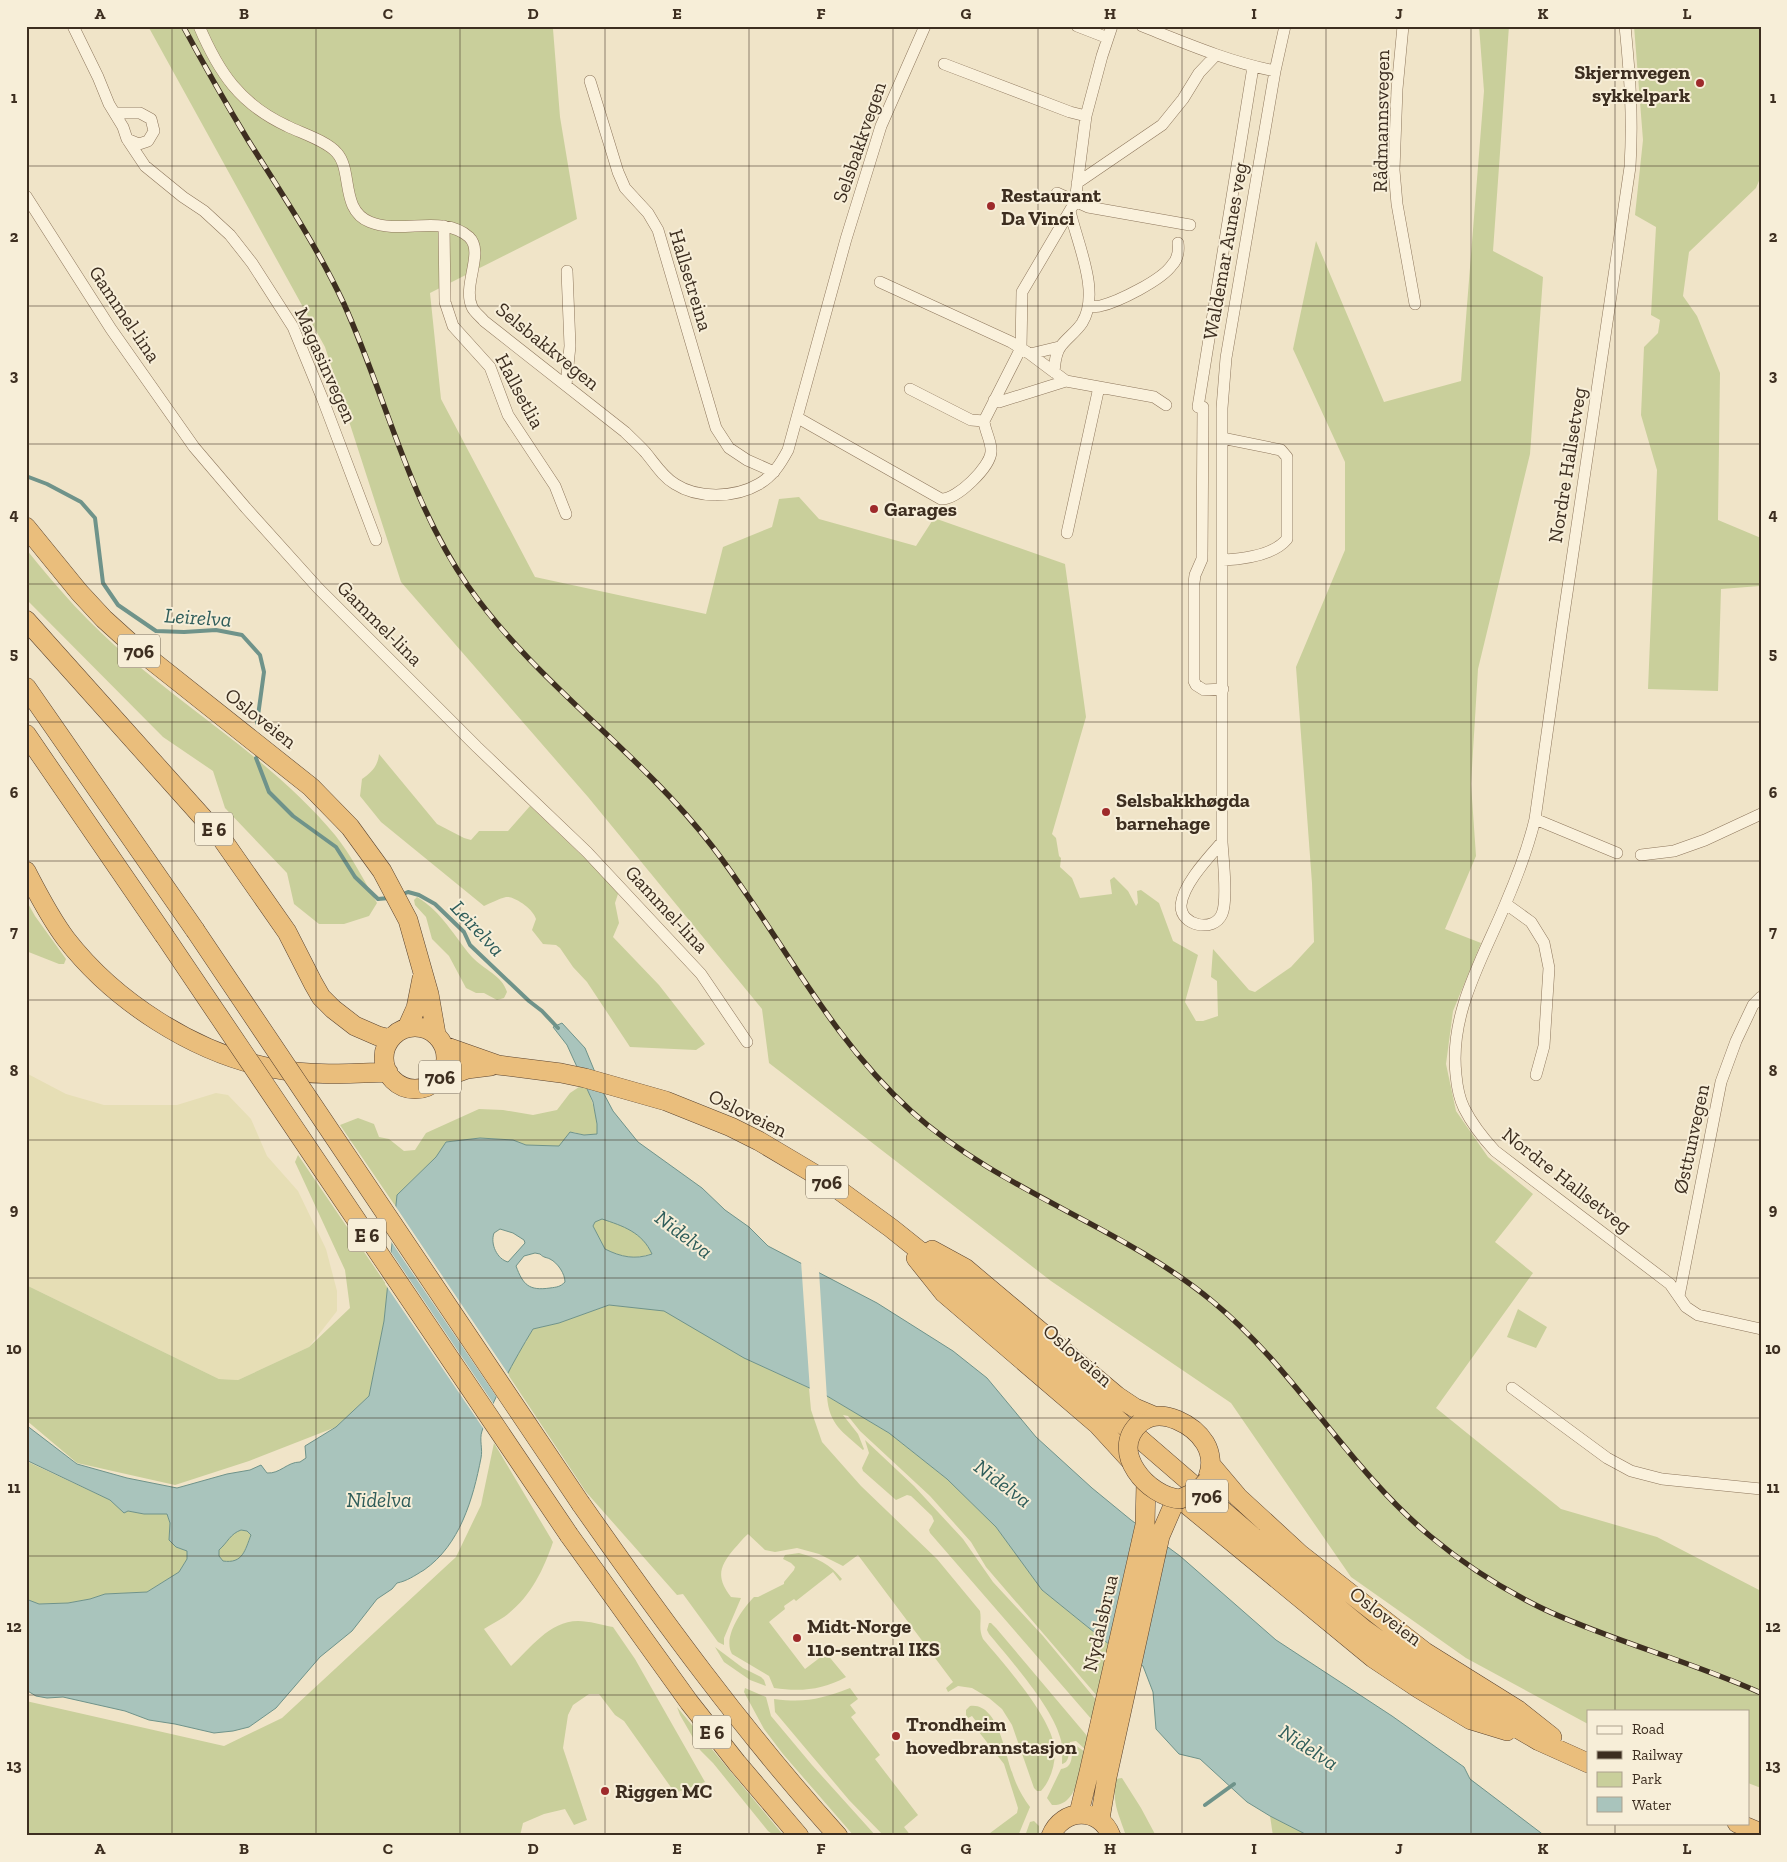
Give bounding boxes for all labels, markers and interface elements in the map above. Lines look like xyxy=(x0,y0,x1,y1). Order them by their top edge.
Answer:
text: A xyxy=(95,4,106,23)
text: B xyxy=(239,4,249,23)
text: C xyxy=(383,4,393,23)
text: D xyxy=(527,4,539,23)
text: E xyxy=(672,4,682,23)
text: F xyxy=(816,4,826,23)
text: G xyxy=(961,4,972,23)
text: H xyxy=(1104,4,1116,23)
text: I xyxy=(1251,4,1257,23)
text: J xyxy=(1395,4,1403,23)
text: K xyxy=(1538,4,1549,23)
text: L xyxy=(1683,4,1692,23)
street label: Rådmannsvegen xyxy=(1368,49,1394,193)
place label: Skjermvegen sykkelpark xyxy=(1574,60,1690,107)
marker: Skjermvegen sykkelpark xyxy=(1694,77,1706,89)
street label: Selsbakkvegen xyxy=(827,78,891,206)
text: 1 xyxy=(11,88,18,107)
text: 1 xyxy=(1770,88,1777,107)
street label: Waldemar Aunes veg xyxy=(1198,160,1252,342)
place label: Restaurant Da Vinci xyxy=(1001,183,1102,230)
marker: Restaurant Da Vinci xyxy=(985,200,997,212)
street label: Hallsetreina xyxy=(664,226,718,334)
text: 2 xyxy=(10,227,19,246)
text: 2 xyxy=(1769,227,1778,246)
street label: Gammel-lina xyxy=(84,261,166,367)
street label: Selsbakkvegen xyxy=(491,297,605,395)
street label: Magasinvegen xyxy=(290,303,362,427)
street label: Hallsetlia xyxy=(490,349,550,433)
text: 3 xyxy=(10,366,19,385)
text: 3 xyxy=(1769,366,1778,385)
street label: Nordre Hallsetveg xyxy=(1543,385,1591,545)
place label: Garages xyxy=(884,497,957,521)
marker: Garages xyxy=(868,503,880,515)
text: 4 xyxy=(9,505,19,524)
text: 4 xyxy=(1768,505,1778,524)
street label: Gammel-lina xyxy=(332,575,428,671)
water label: Leirelva xyxy=(164,602,232,632)
road number: 706 xyxy=(118,634,160,668)
text: 5 xyxy=(10,644,18,663)
text: 5 xyxy=(1769,644,1777,663)
street label: Osloveien xyxy=(220,683,302,754)
text: 6 xyxy=(10,783,19,802)
text: 6 xyxy=(1769,783,1778,802)
place label: Selsbakkhøgda barnehage xyxy=(1115,788,1250,835)
marker: Selsbakkhøgda barnehage xyxy=(1100,806,1112,818)
road number: E 6 xyxy=(195,812,233,846)
street label: Gammel-lina xyxy=(620,860,714,958)
water label: Leirelva xyxy=(446,895,510,961)
text: 7 xyxy=(10,922,18,941)
text: 7 xyxy=(1769,922,1777,941)
road number: 706 xyxy=(419,1060,461,1094)
text: 8 xyxy=(10,1061,19,1080)
text: 8 xyxy=(1769,1061,1778,1080)
street label: Østtunvegen xyxy=(1668,1081,1714,1196)
street label: Osloveien xyxy=(705,1084,792,1142)
street label: Nordre Hallsetveg xyxy=(1498,1122,1636,1238)
road number: 706 xyxy=(806,1166,848,1198)
text: 9 xyxy=(10,1200,19,1219)
text: 9 xyxy=(1769,1200,1778,1219)
water label: Nidelva xyxy=(650,1204,718,1264)
road number: E 6 xyxy=(348,1218,386,1252)
street label: Osloveien xyxy=(1038,1318,1118,1392)
text: 10 xyxy=(6,1339,22,1358)
text: 10 xyxy=(1765,1339,1781,1358)
water label: Nidelva xyxy=(969,1453,1037,1513)
text: 11 xyxy=(8,1478,21,1497)
text: 11 xyxy=(1767,1478,1780,1497)
road number: 706 xyxy=(1186,1480,1228,1512)
water label: Nidelva xyxy=(346,1487,412,1512)
street label: Nydalsbrua xyxy=(1077,1572,1123,1674)
street label: Osloveien xyxy=(1345,1581,1427,1651)
place label: Midt-Norge 110-sentral IKS xyxy=(807,1614,940,1661)
text: 12 xyxy=(6,1617,22,1636)
text: 12 xyxy=(1765,1617,1781,1636)
marker: Midt-Norge 110-sentral IKS xyxy=(791,1632,803,1644)
legend xyxy=(1587,1710,1750,1824)
place label: Trondheim hovedbrannstasjon xyxy=(906,1712,1077,1759)
road number: E 6 xyxy=(693,1715,731,1748)
water label: Nidelva xyxy=(1275,1719,1343,1775)
text: Road xyxy=(1632,1720,1665,1738)
marker: Trondheim hovedbrannstasjon xyxy=(890,1730,902,1742)
text: Railway xyxy=(1632,1746,1683,1764)
text: 13 xyxy=(7,1756,22,1775)
text: 13 xyxy=(1766,1756,1781,1775)
text: Park xyxy=(1632,1770,1662,1788)
place label: Riggen MC xyxy=(615,1779,712,1803)
marker: Riggen MC xyxy=(599,1785,611,1797)
text: Water xyxy=(1632,1796,1672,1814)
text: A xyxy=(95,1839,106,1858)
text: B xyxy=(239,1839,249,1858)
text: C xyxy=(383,1839,393,1858)
text: D xyxy=(527,1839,539,1858)
text: E xyxy=(672,1839,682,1858)
text: F xyxy=(816,1839,826,1858)
text: G xyxy=(961,1839,972,1858)
text: H xyxy=(1104,1839,1116,1858)
text: I xyxy=(1251,1839,1257,1858)
text: J xyxy=(1395,1839,1403,1858)
text: K xyxy=(1538,1839,1549,1858)
text: L xyxy=(1683,1839,1692,1858)

